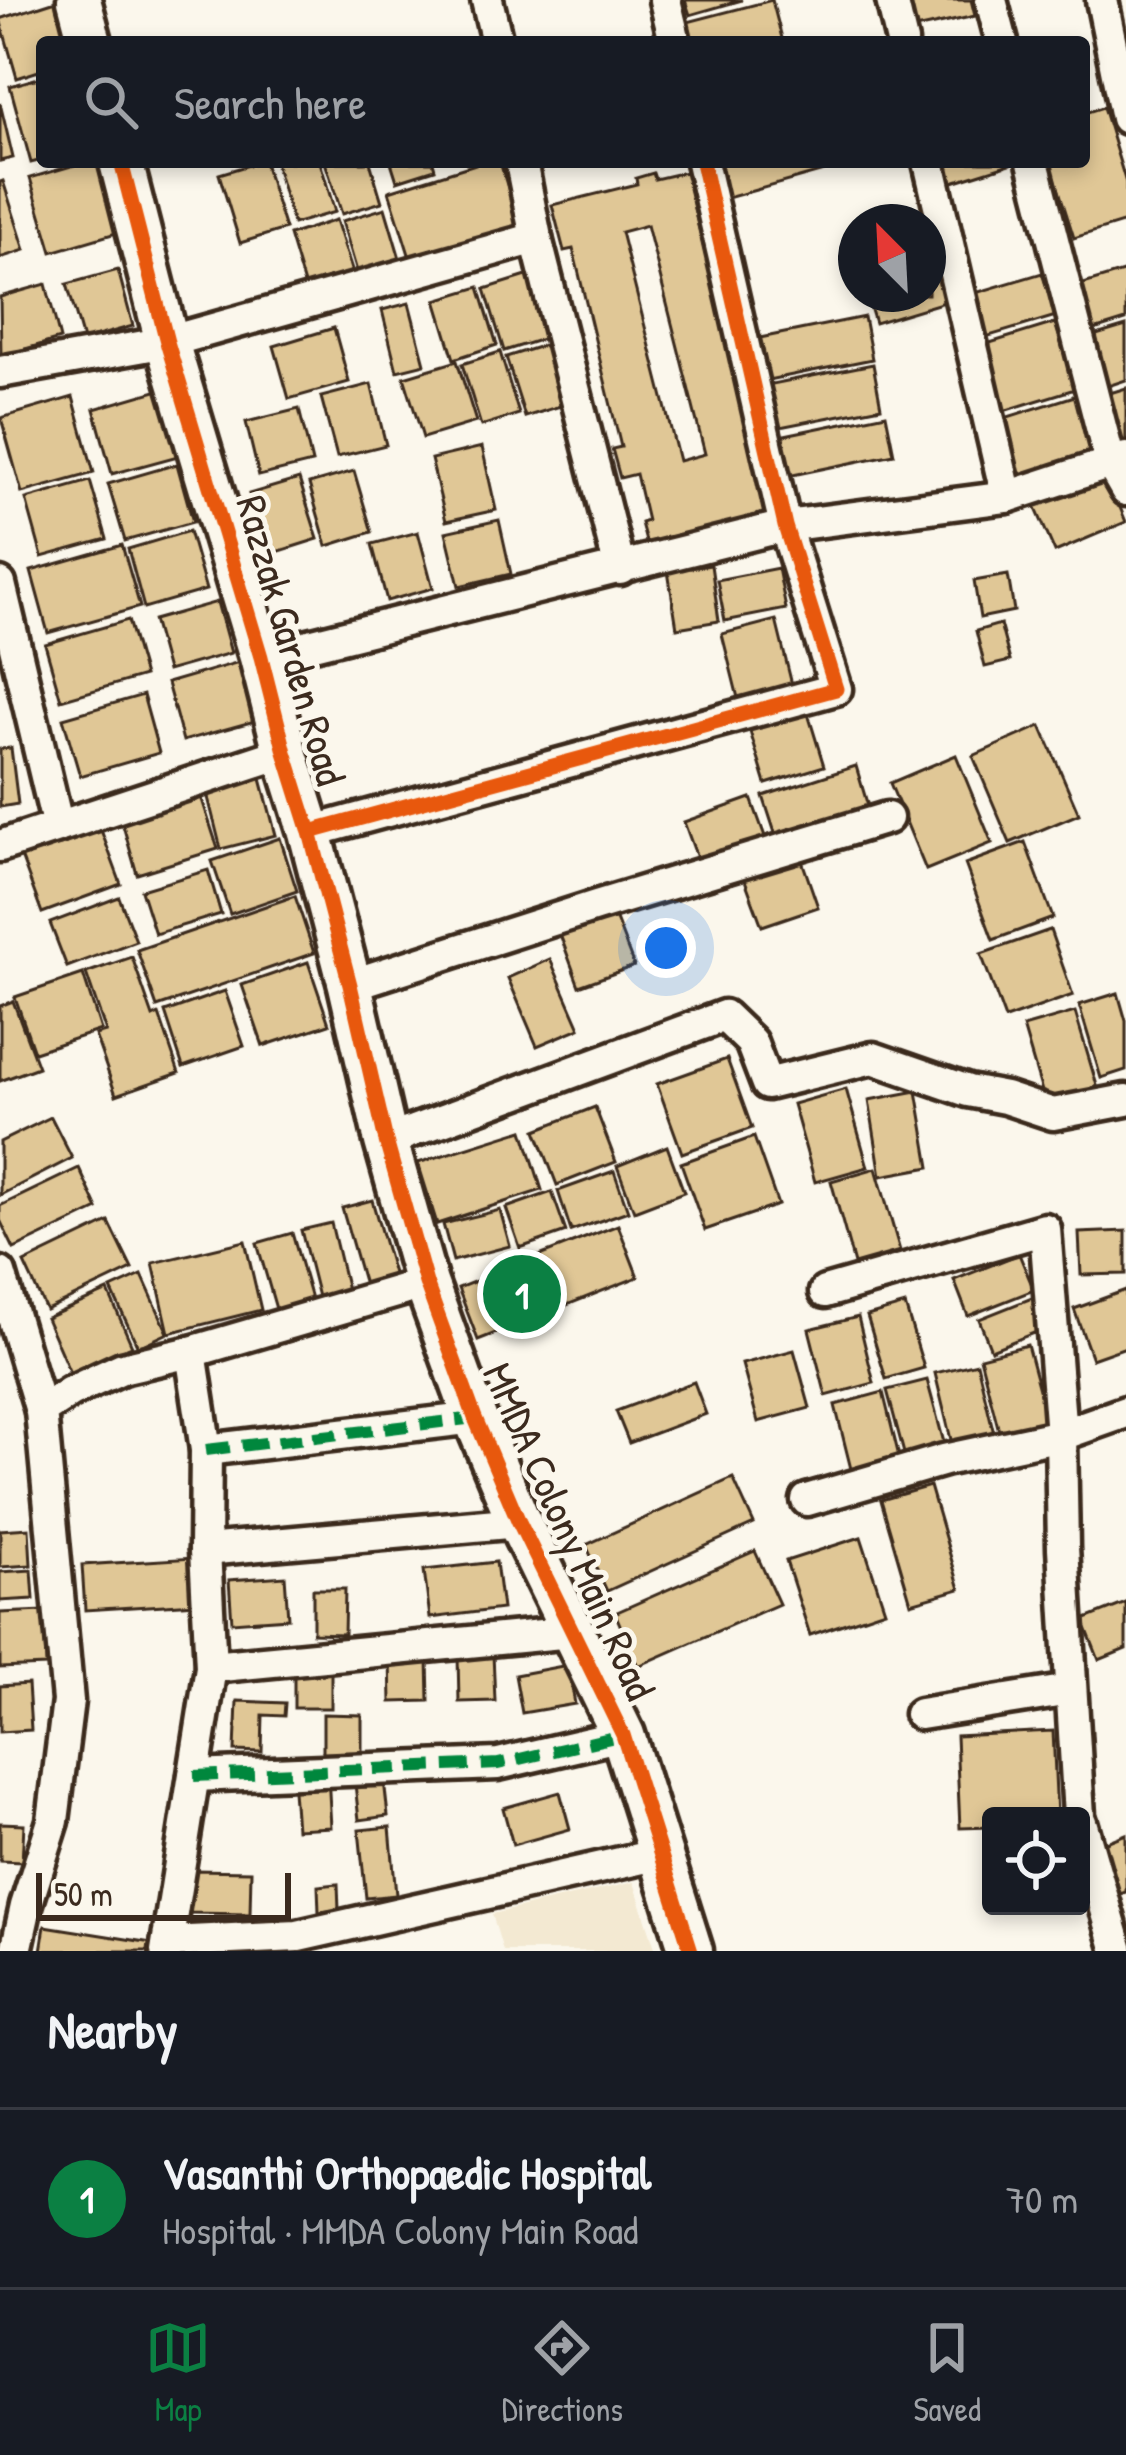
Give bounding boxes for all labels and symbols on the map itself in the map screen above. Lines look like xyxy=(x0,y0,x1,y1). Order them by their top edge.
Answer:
north arrow xyxy=(838,204,946,312)
street label: Razzak Garden Road xyxy=(223,489,361,791)
your location xyxy=(636,918,696,978)
pin: 1 xyxy=(483,1249,561,1339)
street label: MMDA Colony Main Road xyxy=(470,1354,670,1708)
scale bar xyxy=(36,1867,291,1920)

